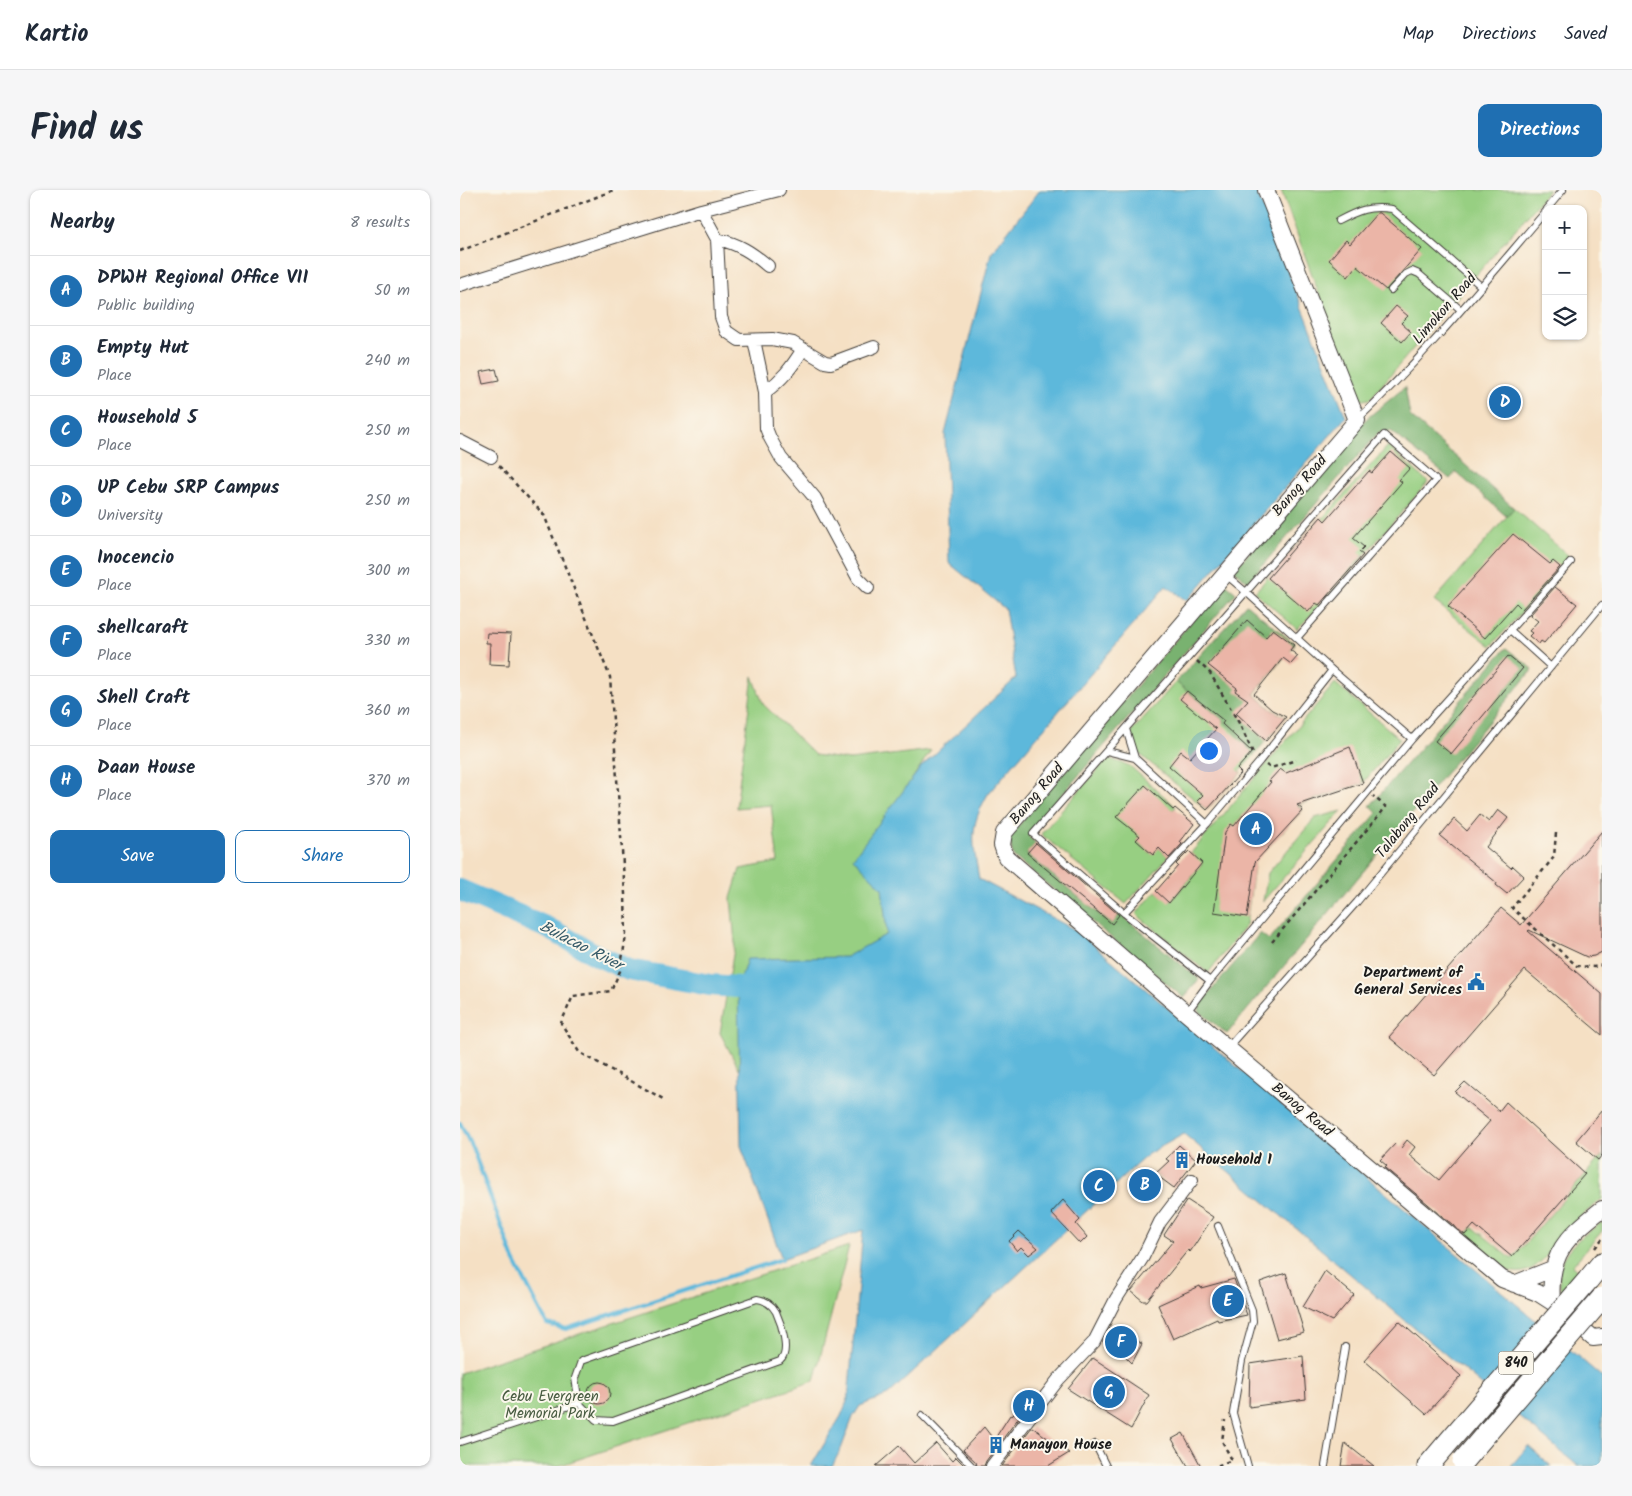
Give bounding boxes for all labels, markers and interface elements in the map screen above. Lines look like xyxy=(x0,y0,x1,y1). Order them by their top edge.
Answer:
text: Kartio xyxy=(25,15,88,54)
text: Map xyxy=(1402,20,1434,49)
text: Directions xyxy=(1462,20,1536,49)
text: Saved xyxy=(1564,20,1607,49)
text: Find us xyxy=(30,102,143,158)
button: Directions xyxy=(1478,104,1602,157)
map controls xyxy=(1542,205,1587,340)
button: + xyxy=(1542,205,1587,250)
text: Nearby xyxy=(50,206,115,239)
text: 8 results xyxy=(350,210,410,235)
button: − xyxy=(1542,250,1587,295)
text: DPWH Regional Office VII xyxy=(97,263,308,293)
street label: Limokon Road xyxy=(1407,267,1483,350)
text: A xyxy=(61,278,71,303)
text: 50 m xyxy=(374,278,410,303)
text: Public building xyxy=(97,293,195,318)
button: layers xyxy=(1542,295,1587,340)
text: Empty Hut xyxy=(97,333,189,363)
text: B xyxy=(61,348,71,373)
text: 240 m xyxy=(365,348,410,373)
text: Place xyxy=(97,363,131,388)
pin: D xyxy=(1489,383,1521,421)
text: Household 5 xyxy=(97,403,197,433)
text: C xyxy=(61,418,71,443)
text: 250 m xyxy=(365,418,410,443)
text: Place xyxy=(97,433,131,458)
street label: Banog Road xyxy=(1266,450,1334,522)
text: UP Cebu SRP Campus xyxy=(97,473,279,503)
text: D xyxy=(61,488,71,513)
text: 250 m xyxy=(365,488,410,513)
text: University xyxy=(97,503,162,528)
text: Inocencio xyxy=(97,543,174,573)
text: E xyxy=(62,558,70,583)
text: 300 m xyxy=(366,558,410,583)
text: Place xyxy=(97,573,131,598)
text: shellcaraft xyxy=(97,613,188,643)
text: F xyxy=(62,628,70,653)
text: 330 m xyxy=(365,628,410,653)
text: Place xyxy=(97,643,131,668)
text: Shell Craft xyxy=(97,683,190,713)
text: G xyxy=(61,698,71,723)
text: 360 m xyxy=(365,698,410,723)
text: Place xyxy=(97,713,131,738)
your location xyxy=(1196,738,1222,764)
text: Daan House xyxy=(97,753,195,783)
street label: Banog Road xyxy=(1004,757,1070,830)
text: H xyxy=(61,768,71,793)
text: 370 m xyxy=(366,768,410,793)
street label: Talabong Road xyxy=(1370,777,1446,864)
text: Place xyxy=(97,783,131,808)
pin: A xyxy=(1240,810,1272,848)
button: Save xyxy=(50,830,225,883)
button: Share xyxy=(235,830,410,883)
water label: Bulacao River xyxy=(535,914,630,979)
place label: Department of General Services xyxy=(1354,961,1463,1002)
public building icon: Department of General Services xyxy=(1466,972,1486,992)
street label: Banog Road xyxy=(1266,1077,1339,1143)
place label: Household 1 xyxy=(1196,1148,1272,1172)
building icon: Household 1 xyxy=(1172,1150,1192,1170)
pin: B xyxy=(1129,1166,1161,1204)
pin: C xyxy=(1083,1167,1115,1205)
pin: E xyxy=(1212,1282,1244,1320)
pin: F xyxy=(1105,1323,1137,1361)
road number: 840 xyxy=(1498,1352,1534,1374)
pin: G xyxy=(1093,1373,1125,1411)
park label: Cebu Evergreen Memorial Park xyxy=(501,1385,599,1426)
pin: H xyxy=(1013,1387,1045,1425)
place label: Manayon House xyxy=(1010,1433,1113,1457)
building icon: Manayon House xyxy=(986,1435,1006,1455)

